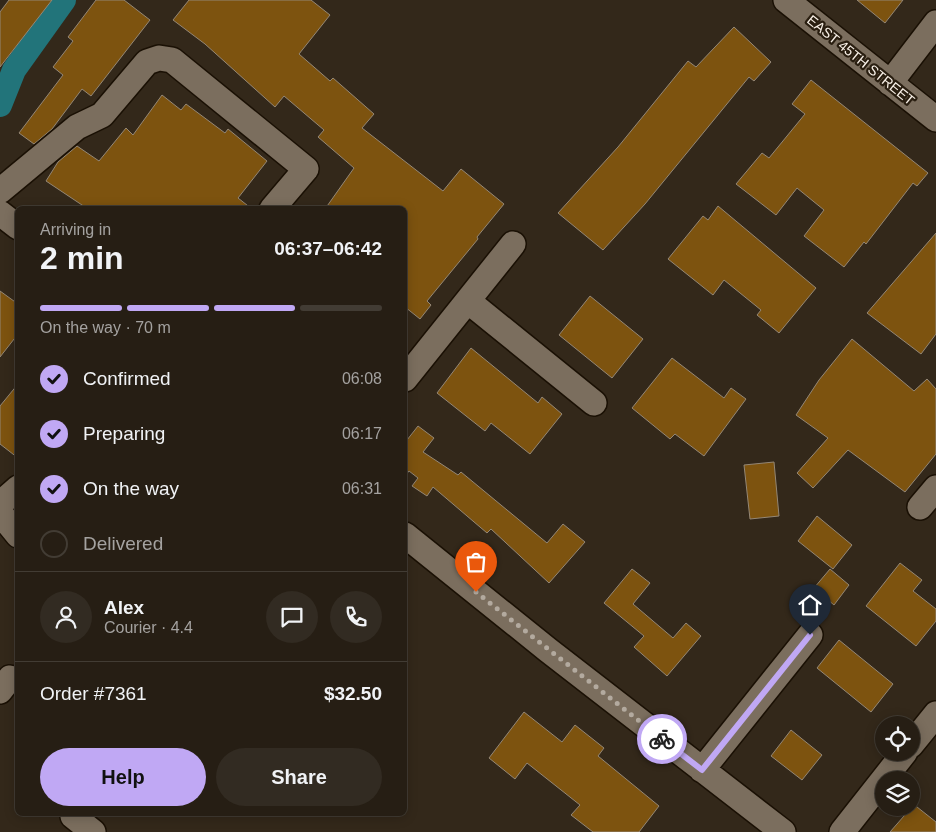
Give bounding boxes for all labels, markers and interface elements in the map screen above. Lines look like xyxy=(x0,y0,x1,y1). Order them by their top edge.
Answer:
street label: EAST 45TH STREET xyxy=(804,12,918,109)
text: Arriving in xyxy=(40,221,111,238)
text: 06:37–06:42 xyxy=(274,238,382,259)
text: 2 min xyxy=(40,240,124,276)
text: On the way · 70 m xyxy=(40,319,171,336)
icon: check xyxy=(40,365,68,393)
text: Confirmed xyxy=(83,368,171,389)
text: 06:08 xyxy=(342,370,382,387)
icon: check xyxy=(40,420,68,448)
text: Preparing xyxy=(83,423,165,444)
text: 06:17 xyxy=(342,425,382,442)
icon: check xyxy=(40,475,68,503)
text: On the way xyxy=(83,478,179,499)
text: 06:31 xyxy=(342,480,382,497)
text: Delivered xyxy=(83,533,163,554)
pin xyxy=(455,541,497,592)
icon: bag xyxy=(462,548,490,576)
pin xyxy=(789,584,831,635)
button: person xyxy=(40,591,92,643)
button: chat xyxy=(266,591,318,643)
button: phone xyxy=(330,591,382,643)
icon: home xyxy=(796,591,824,619)
text: Alex xyxy=(104,597,144,618)
text: Courier · 4.4 xyxy=(104,619,193,636)
text: Order #7361 xyxy=(40,683,147,704)
text: $32.50 xyxy=(324,683,382,704)
courier xyxy=(637,714,687,764)
map controls xyxy=(875,716,920,816)
button: locate xyxy=(875,716,920,761)
icon: bike xyxy=(648,725,676,753)
button: Help xyxy=(40,748,206,806)
button: Share xyxy=(216,748,382,806)
button: layers xyxy=(875,771,920,816)

